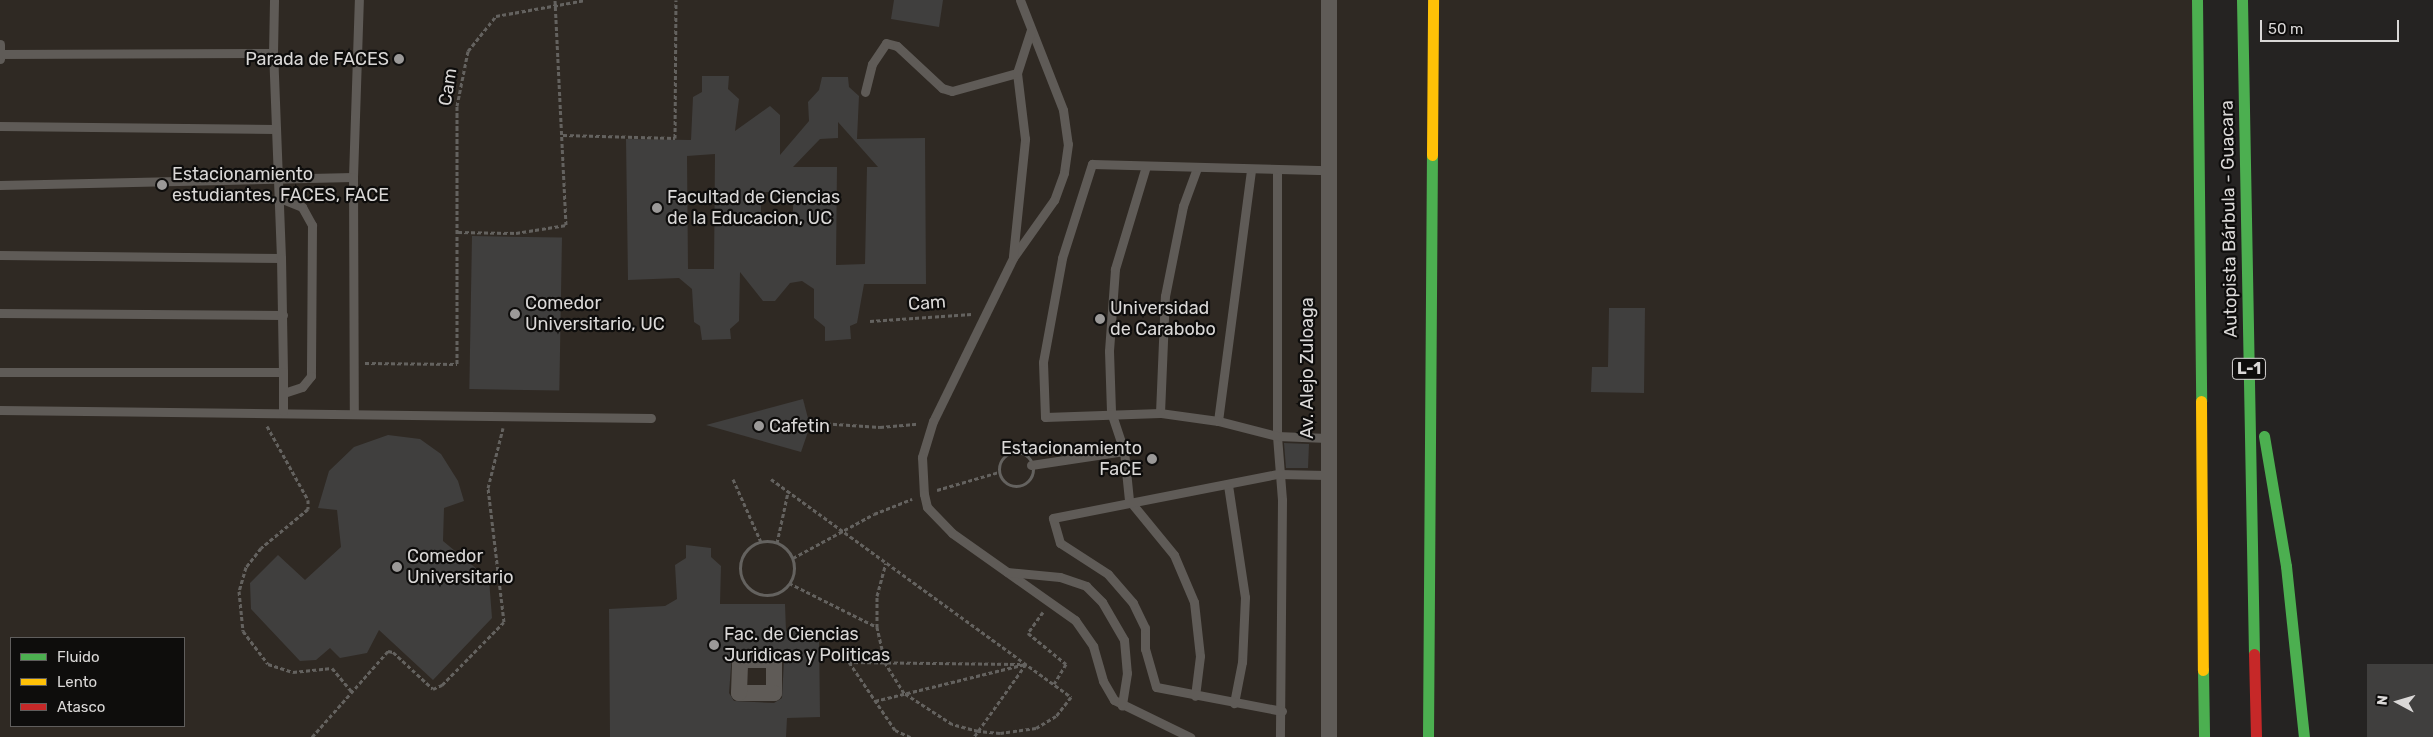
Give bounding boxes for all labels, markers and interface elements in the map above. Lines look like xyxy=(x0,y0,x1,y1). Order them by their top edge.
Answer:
scale bar xyxy=(2263,10,2402,42)
text: 50 m xyxy=(2268,20,2303,38)
place label: Parada de FACES xyxy=(245,48,389,70)
marker: Parada de FACES xyxy=(393,53,405,65)
street label: Cam xyxy=(434,67,462,107)
street label: Autopista Bárbula - Guacara xyxy=(2216,100,2242,338)
place label: Estacionamiento estudiantes, FACES, FACE xyxy=(172,164,389,206)
marker: Estacionamiento estudiantes, FACES, FACE xyxy=(156,179,168,191)
place label: Facultad de Ciencias de la Educacion, UC xyxy=(667,187,840,230)
marker: Facultad de Ciencias de la Educacion, UC xyxy=(651,202,663,214)
street label: Cam xyxy=(907,291,947,315)
place label: Comedor Universitario, UC xyxy=(525,293,665,336)
street label: Av. Alejo Zuloaga xyxy=(1296,297,1318,439)
place label: Universidad de Carabobo xyxy=(1110,298,1216,340)
marker: Comedor Universitario, UC xyxy=(509,308,521,320)
marker: Universidad de Carabobo xyxy=(1094,313,1106,325)
road number: L-1 xyxy=(2232,356,2266,382)
place label: Cafetin xyxy=(769,415,830,437)
marker: Cafetin xyxy=(753,420,765,432)
place label: Estacionamiento FaCE xyxy=(1001,438,1142,480)
marker: Estacionamiento FaCE xyxy=(1146,453,1158,465)
place label: Comedor Universitario xyxy=(407,546,513,588)
marker: Comedor Universitario xyxy=(391,561,403,573)
place label: Fac. de Ciencias Juridicas y Politicas xyxy=(724,624,891,666)
legend xyxy=(10,637,185,727)
marker: Fac. de Ciencias Juridicas y Politicas xyxy=(708,639,720,651)
text: Fluido xyxy=(57,648,100,666)
text: Lento xyxy=(57,673,97,691)
north arrow xyxy=(2373,677,2423,727)
text: N xyxy=(2374,694,2392,706)
text: Atasco xyxy=(57,698,105,716)

